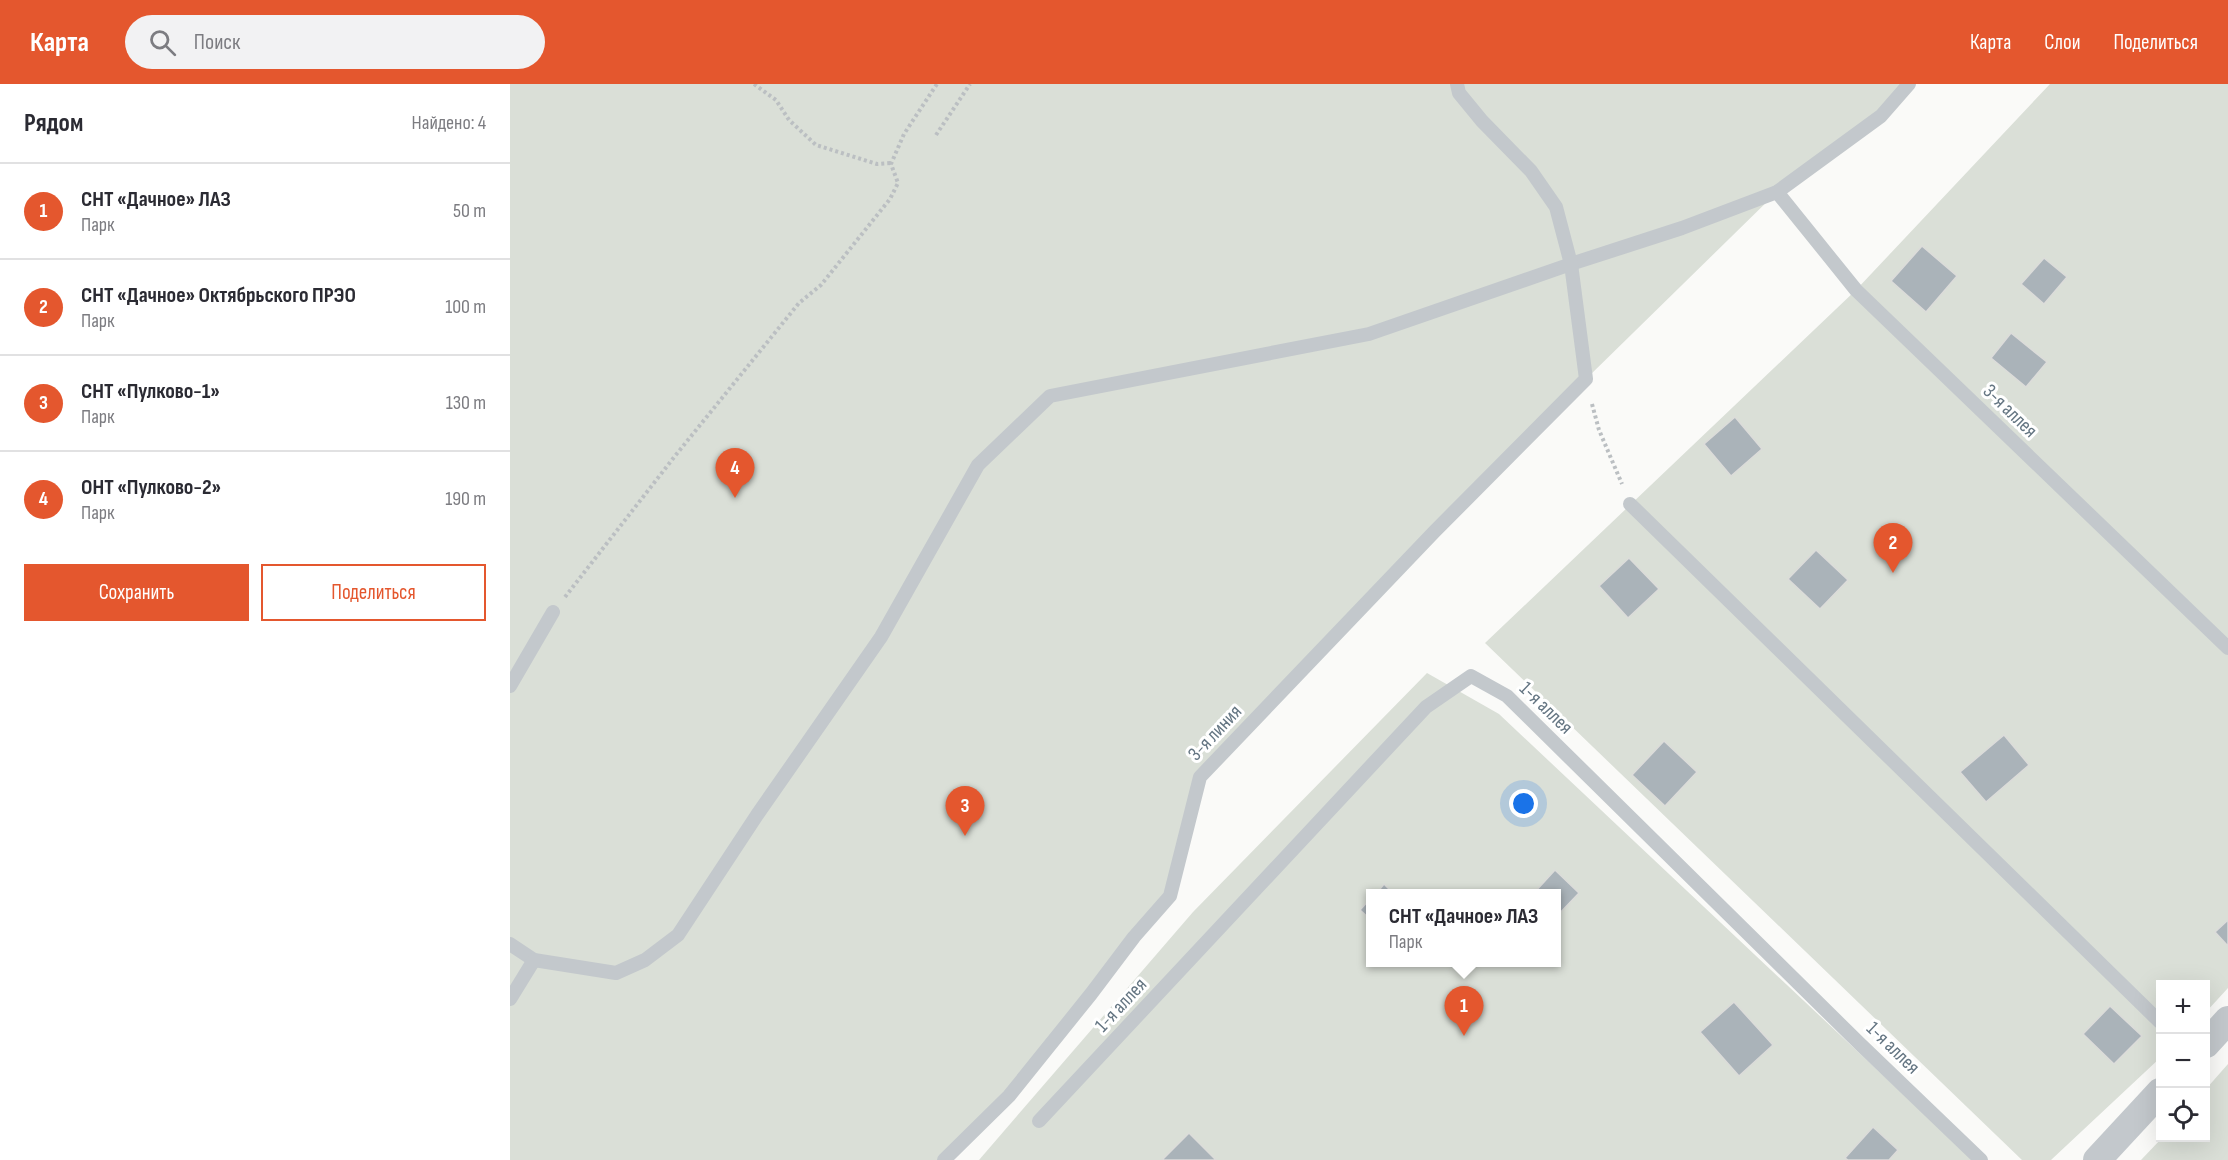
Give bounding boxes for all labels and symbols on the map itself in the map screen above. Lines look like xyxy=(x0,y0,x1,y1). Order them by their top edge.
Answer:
street label: 3-я аллея xyxy=(1978,379,2042,443)
pin: 4 xyxy=(716,448,754,498)
pin: 2 xyxy=(1874,524,1912,573)
street label: 1-я аллея xyxy=(1514,677,1578,739)
street label: 3-я линия xyxy=(1183,700,1247,766)
pin: 3 xyxy=(946,786,984,836)
your location xyxy=(1509,789,1538,818)
street label: 1-я аллея xyxy=(1090,973,1152,1037)
pin: 1 xyxy=(1444,986,1484,1036)
street label: 1-я аллея xyxy=(1861,1017,1925,1079)

